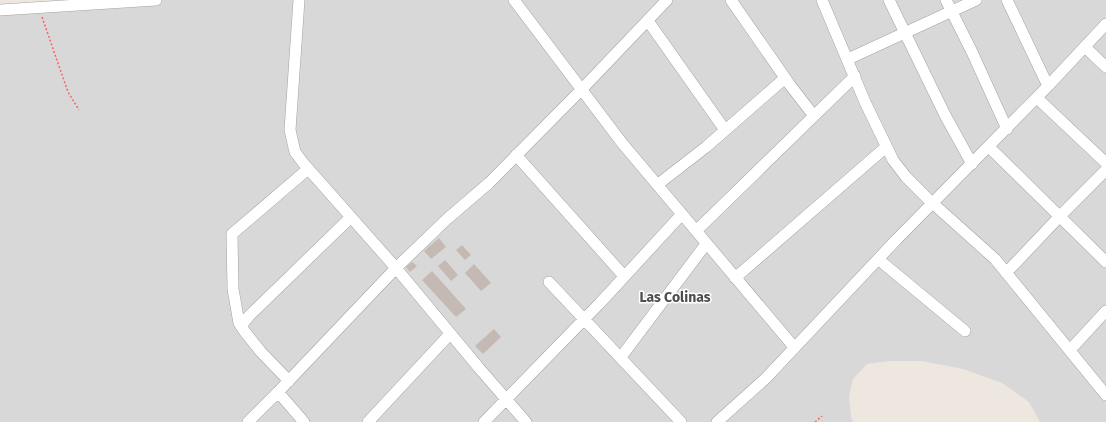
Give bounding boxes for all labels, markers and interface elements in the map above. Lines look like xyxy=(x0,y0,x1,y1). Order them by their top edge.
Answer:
district label: Las Colinas xyxy=(639,289,711,306)

